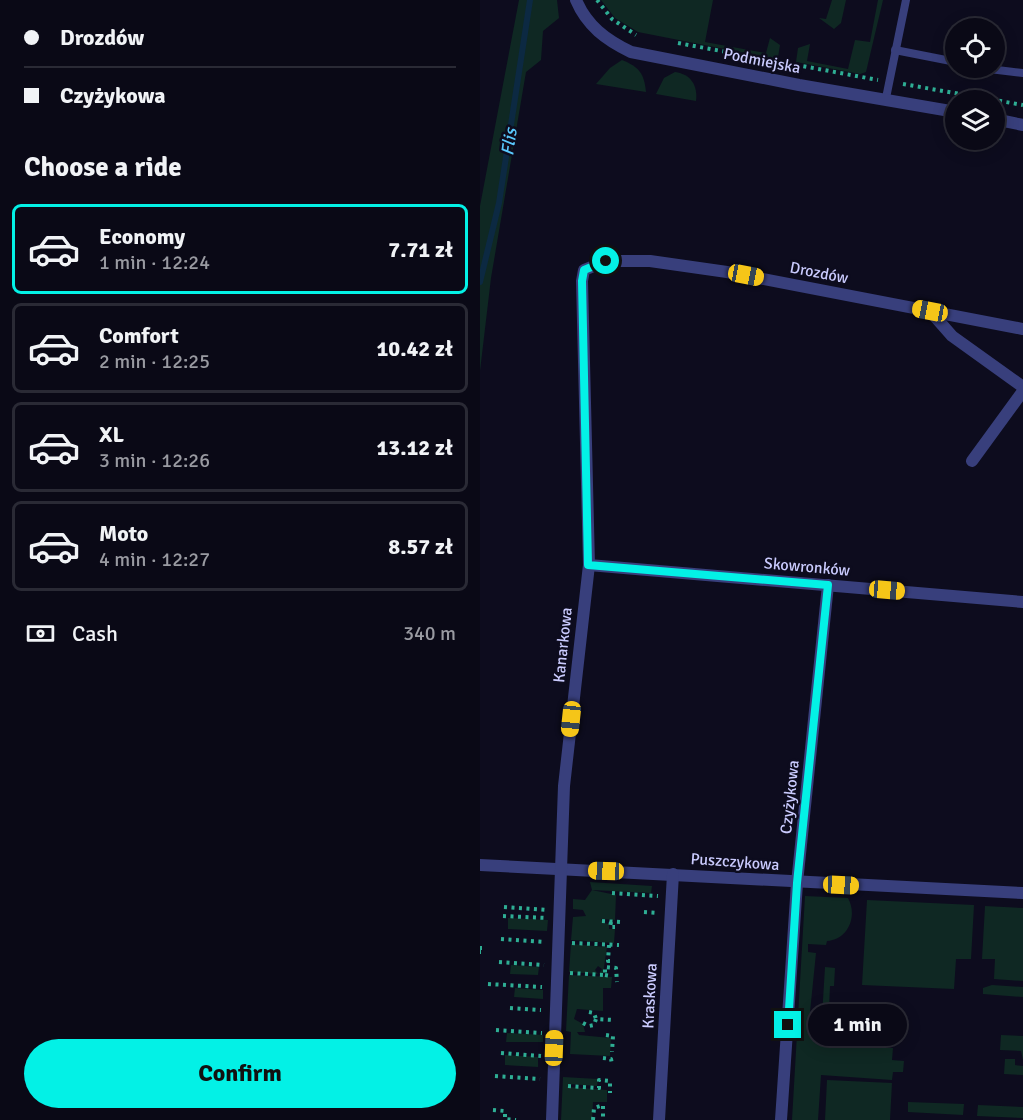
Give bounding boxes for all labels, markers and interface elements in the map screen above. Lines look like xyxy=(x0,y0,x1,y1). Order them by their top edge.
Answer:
map controls xyxy=(945,18,1005,150)
button: locate xyxy=(945,18,1005,78)
text: Drozdów xyxy=(60,24,144,51)
street label: Podmiejska xyxy=(722,44,802,78)
text: Czyżykowa xyxy=(60,82,165,109)
button: layers xyxy=(945,90,1005,150)
water label: Flis xyxy=(496,125,522,157)
text: Choose a ride xyxy=(24,151,182,184)
icon: car xyxy=(27,222,81,276)
text: Economy xyxy=(99,223,185,250)
text: 7.71 zł xyxy=(388,236,453,263)
route start xyxy=(592,247,619,274)
text: 1 min · 12:24 xyxy=(99,250,210,275)
street label: Drozdów xyxy=(788,258,850,289)
car xyxy=(727,263,765,287)
car xyxy=(911,299,949,323)
icon: car xyxy=(27,321,81,375)
text: Comfort xyxy=(99,322,179,349)
text: 10.42 zł xyxy=(376,335,453,362)
text: 2 min · 12:25 xyxy=(99,349,210,374)
icon: car xyxy=(27,420,81,474)
text: XL xyxy=(99,421,124,448)
text: 13.12 zł xyxy=(376,434,453,461)
text: 3 min · 12:26 xyxy=(99,448,210,473)
icon: car xyxy=(27,519,81,573)
text: Moto xyxy=(99,520,148,547)
text: 8.57 zł xyxy=(388,533,453,560)
text: 4 min · 12:27 xyxy=(99,547,210,572)
street label: Skowronków xyxy=(763,553,851,581)
car xyxy=(868,579,906,601)
street label: Kanarkowa xyxy=(549,606,577,684)
icon: cash xyxy=(24,617,57,650)
text: Cash xyxy=(72,620,118,647)
text: 340 m xyxy=(403,621,456,646)
car xyxy=(560,700,582,738)
street label: Czyżykowa xyxy=(776,759,804,835)
street label: Puszczykowa xyxy=(690,849,780,875)
car xyxy=(588,861,624,881)
car xyxy=(823,875,859,895)
street label: Kraskowa xyxy=(638,963,662,1029)
callout: 1 min xyxy=(809,1004,908,1046)
route end xyxy=(774,1011,801,1038)
text: 1 min xyxy=(833,1012,882,1037)
car xyxy=(544,1030,564,1066)
button: Confirm xyxy=(24,1039,456,1108)

